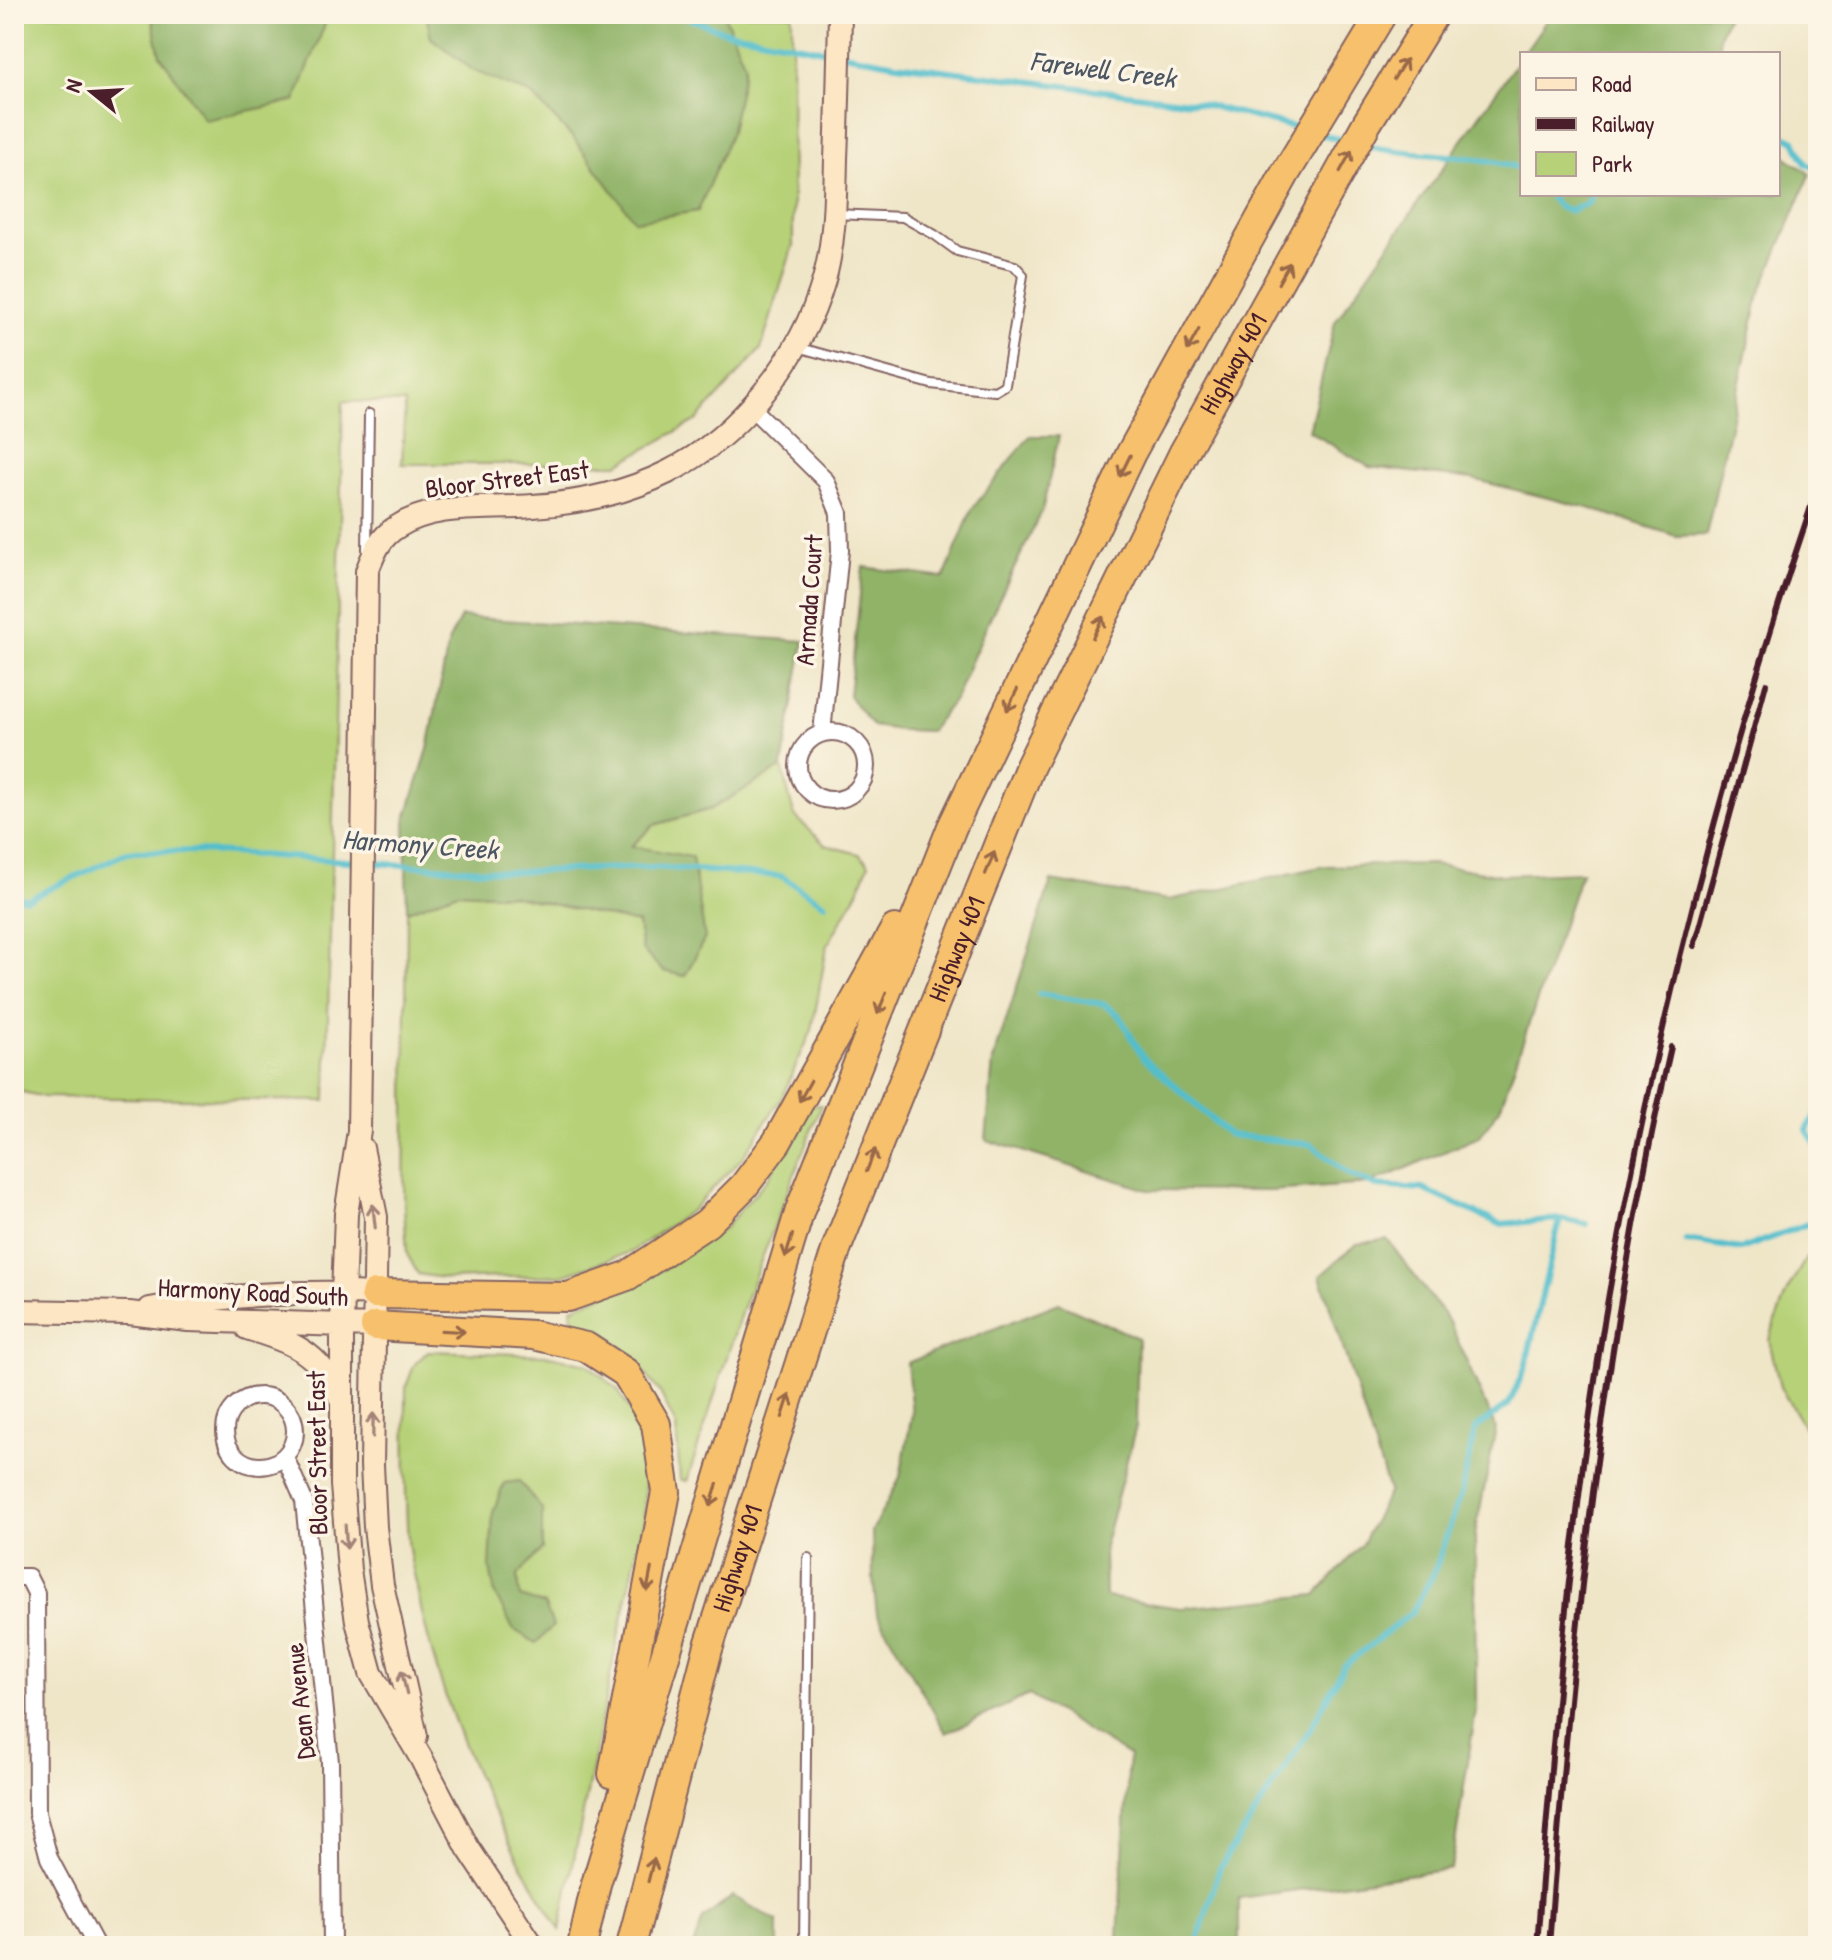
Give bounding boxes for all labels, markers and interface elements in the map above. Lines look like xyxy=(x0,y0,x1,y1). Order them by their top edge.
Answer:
water label: Farewell Creek xyxy=(1028,41,1180,97)
north arrow xyxy=(52,52,132,132)
legend xyxy=(1520,52,1780,196)
one-way arrow xyxy=(1392,58,1408,81)
text: Road xyxy=(1592,67,1631,99)
text: N xyxy=(57,75,89,96)
text: Railway xyxy=(1592,107,1655,139)
text: Park xyxy=(1592,147,1632,179)
one-way arrow xyxy=(1338,150,1354,174)
one-way arrow xyxy=(1277,261,1292,285)
street label: Highway 401 xyxy=(1190,307,1275,420)
one-way arrow xyxy=(1185,328,1201,351)
street label: Bloor Street East xyxy=(423,451,592,506)
one-way arrow xyxy=(1117,454,1132,478)
street label: Armada Court xyxy=(786,532,831,667)
one-way arrow xyxy=(1091,615,1107,639)
one-way arrow xyxy=(1004,688,1019,712)
water label: Harmony Creek xyxy=(341,820,502,869)
one-way arrow xyxy=(984,851,998,876)
street label: Highway 401 xyxy=(919,891,993,1007)
one-way arrow xyxy=(873,990,888,1015)
one-way arrow xyxy=(797,1079,813,1102)
one-way arrow xyxy=(865,1148,879,1173)
one-way arrow xyxy=(367,1203,382,1230)
one-way arrow xyxy=(781,1233,795,1258)
street label: Harmony Road South xyxy=(157,1269,349,1314)
one-way arrow xyxy=(439,1324,466,1339)
street label: Bloor Street East xyxy=(298,1370,335,1535)
one-way arrow xyxy=(780,1394,794,1419)
one-way arrow xyxy=(365,1412,381,1439)
one-way arrow xyxy=(706,1482,720,1507)
street label: Highway 401 xyxy=(703,1500,770,1616)
one-way arrow xyxy=(339,1523,354,1550)
one-way arrow xyxy=(641,1567,656,1593)
street label: Dean Avenue xyxy=(276,1641,323,1761)
one-way arrow xyxy=(395,1670,410,1695)
one-way arrow xyxy=(644,1858,659,1884)

